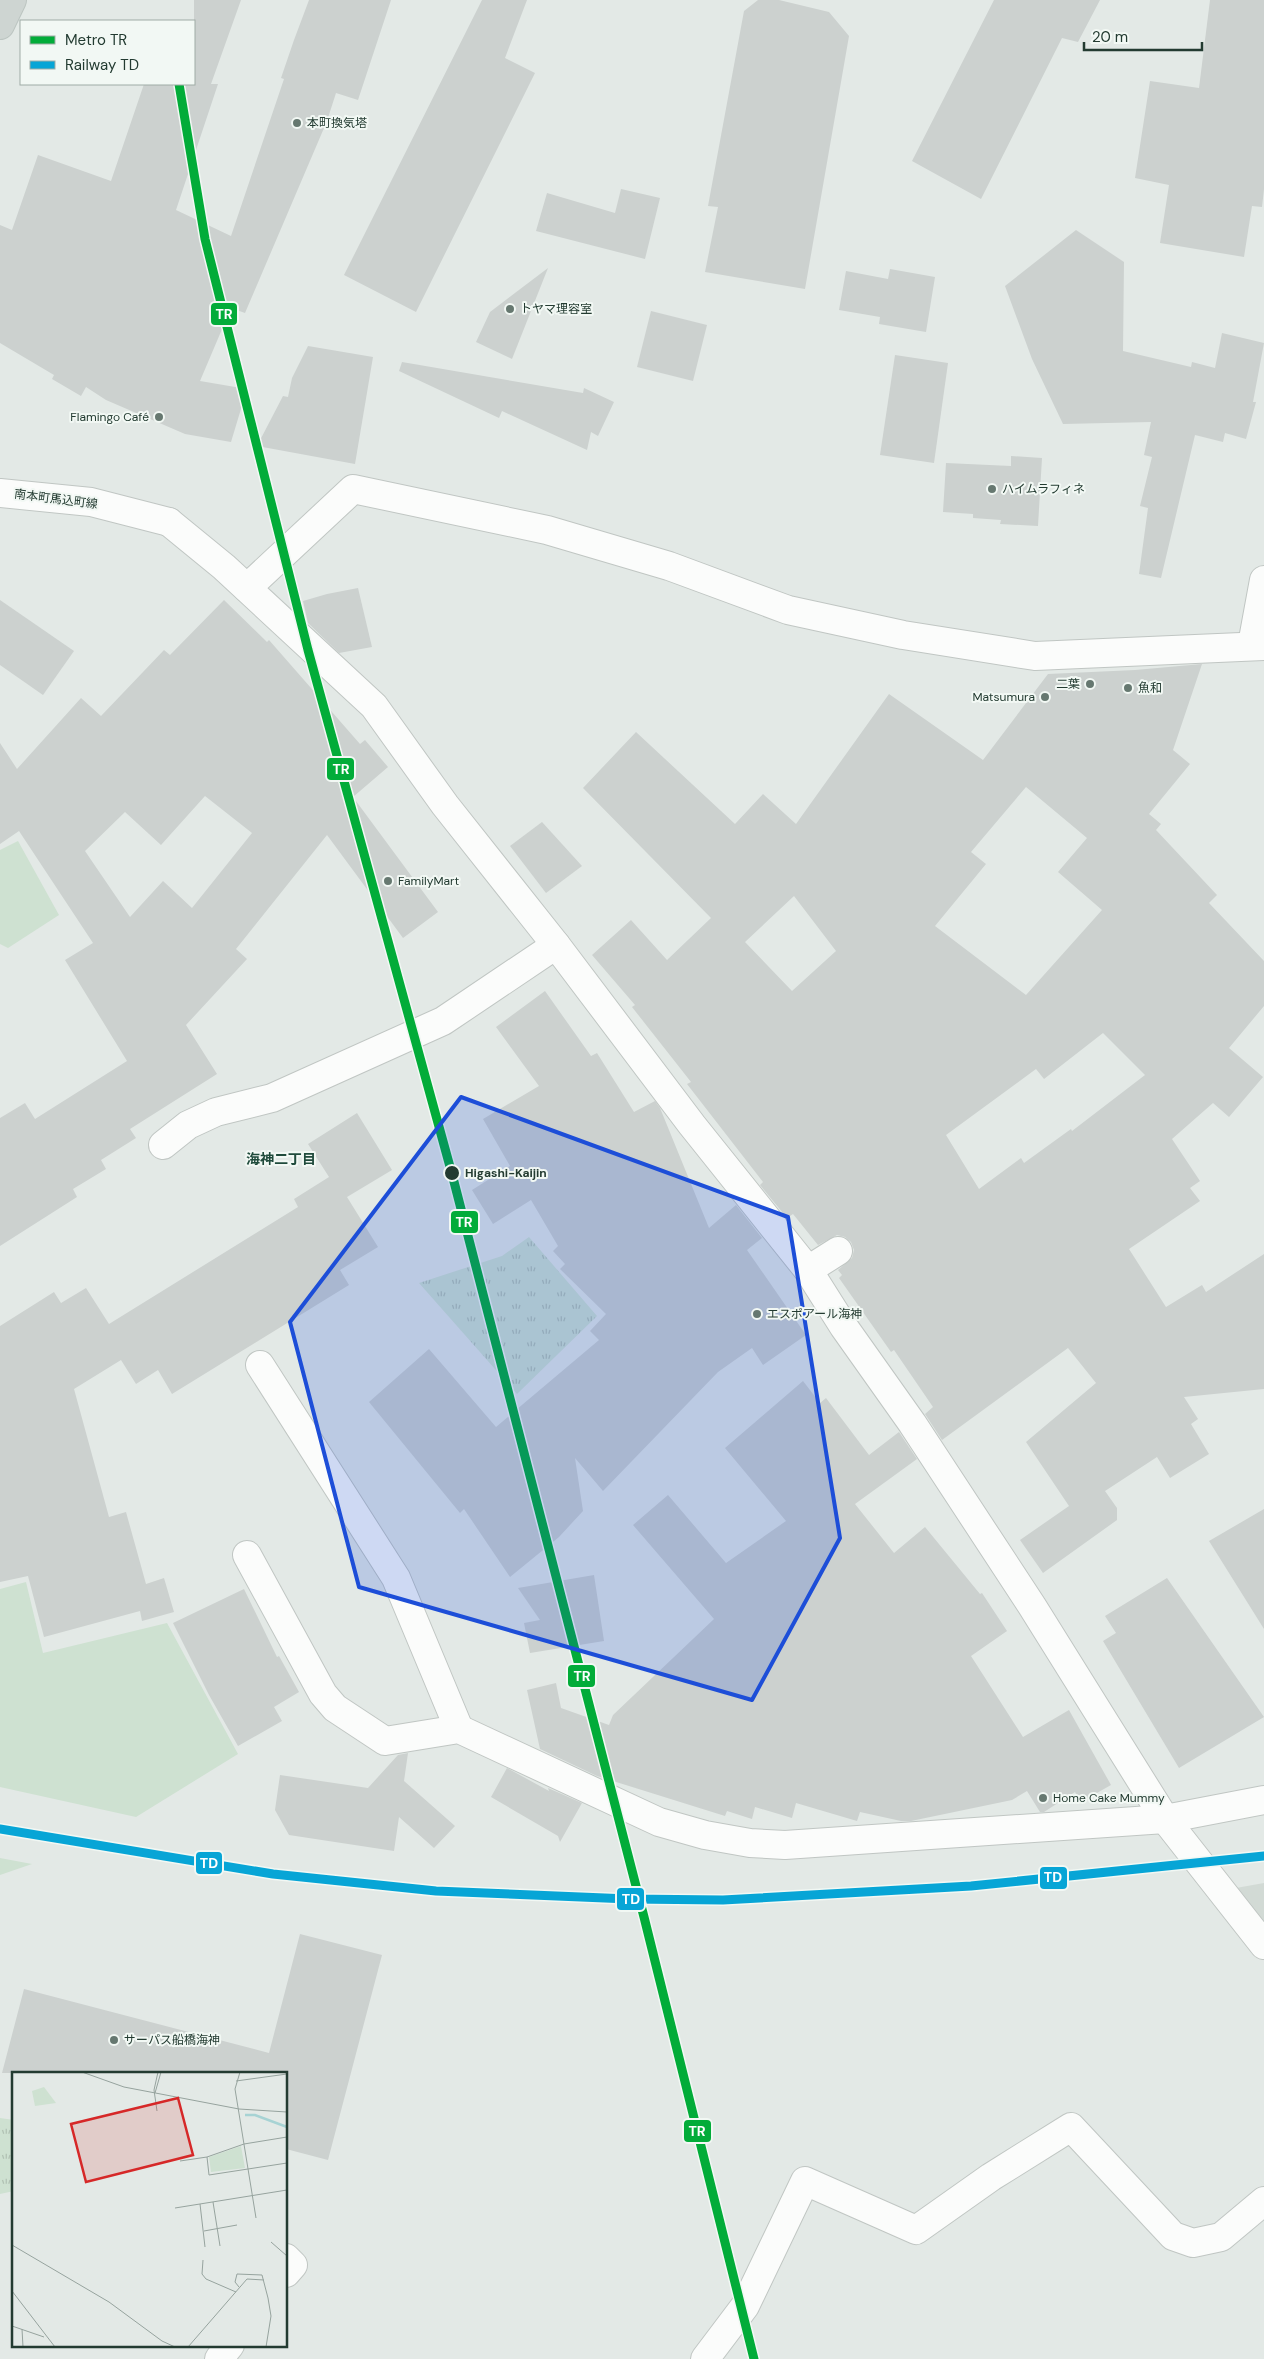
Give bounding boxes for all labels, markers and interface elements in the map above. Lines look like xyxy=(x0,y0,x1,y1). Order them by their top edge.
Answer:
legend xyxy=(20,20,195,85)
scale bar xyxy=(1084,20,1202,52)
text: 20 m xyxy=(1092,27,1128,47)
text: Metro TR xyxy=(65,30,127,50)
text: Railway TD xyxy=(65,55,139,75)
place label: 本町換気塔 xyxy=(307,115,367,131)
marker: 本町換気塔 xyxy=(291,117,303,129)
place label: トヤマ理容室 xyxy=(520,301,592,317)
line badge: TR xyxy=(210,302,238,326)
marker: トヤマ理容室 xyxy=(504,303,516,315)
text: TR xyxy=(215,305,233,323)
place label: Flamingo Café xyxy=(70,409,149,425)
marker: Flamingo Café xyxy=(153,411,165,423)
place label: ハイムラフィネ xyxy=(1002,481,1085,497)
marker: ハイムラフィネ xyxy=(986,483,998,495)
street label: 南本町馬込町線 xyxy=(13,486,99,512)
place label: 二葉 xyxy=(1056,676,1080,692)
marker: 二葉 xyxy=(1084,678,1096,690)
place label: 魚和 xyxy=(1138,680,1162,696)
marker: 魚和 xyxy=(1122,682,1134,694)
place label: Matsumura xyxy=(972,689,1035,705)
marker: Matsumura xyxy=(1039,691,1051,703)
line badge: TR xyxy=(326,757,355,781)
text: TR xyxy=(332,760,350,778)
place label: FamilyMart xyxy=(398,873,460,889)
marker: FamilyMart xyxy=(382,875,394,887)
district label: 海神二丁目 xyxy=(246,1150,316,1168)
marker: Higashi-Kaijin xyxy=(443,1164,461,1182)
place label: Higashi-Kaijin xyxy=(465,1165,547,1181)
line badge: TR xyxy=(450,1210,479,1234)
text: TR xyxy=(455,1213,473,1231)
place label: エスポアール海神 xyxy=(767,1306,862,1322)
marker: エスポアール海神 xyxy=(751,1308,763,1320)
line badge: TR xyxy=(567,1664,596,1688)
text: TR xyxy=(573,1667,591,1685)
place label: Home Cake Mummy xyxy=(1053,1790,1165,1806)
marker: Home Cake Mummy xyxy=(1037,1792,1049,1804)
line badge: TD xyxy=(195,1851,223,1875)
text: TD xyxy=(200,1854,218,1872)
line badge: TD xyxy=(1039,1866,1068,1890)
text: TD xyxy=(1044,1868,1062,1886)
line badge: TD xyxy=(616,1887,645,1911)
text: TD xyxy=(622,1890,640,1908)
place label: サーパス船橋海神 xyxy=(124,2032,220,2048)
marker: サーパス船橋海神 xyxy=(108,2034,120,2046)
inset map xyxy=(12,2072,288,2346)
line badge: TR xyxy=(683,2119,712,2143)
text: TR xyxy=(688,2122,706,2140)

